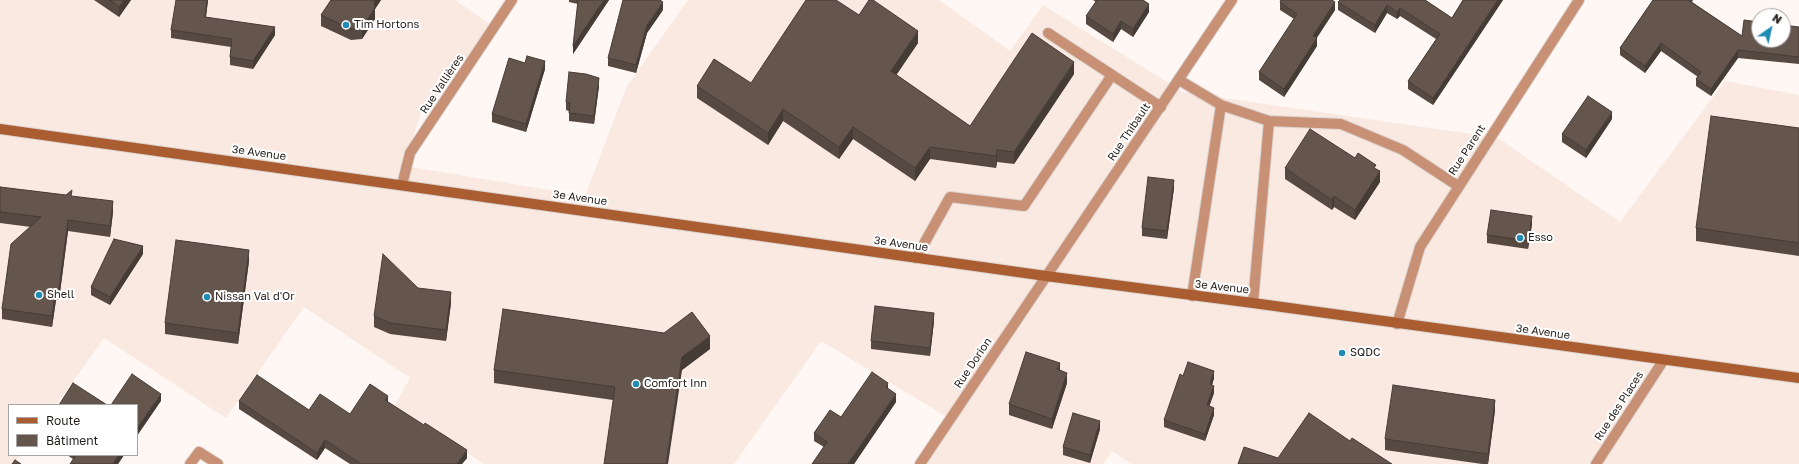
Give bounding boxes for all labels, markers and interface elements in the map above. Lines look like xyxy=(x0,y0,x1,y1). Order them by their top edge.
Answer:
north arrow xyxy=(1751,8,1791,48)
text: N xyxy=(1770,11,1785,26)
place label: Tim Hortons xyxy=(354,18,419,32)
marker: Tim Hortons xyxy=(341,20,351,30)
street label: Rue Vallières xyxy=(417,52,467,116)
street label: Rue Thibault xyxy=(1105,101,1153,163)
street label: Rue Parent xyxy=(1446,122,1488,178)
street label: 3e Avenue xyxy=(231,143,287,163)
street label: 3e Avenue xyxy=(552,188,608,208)
place label: Esso xyxy=(1528,231,1553,245)
marker: Esso xyxy=(1515,233,1525,243)
street label: 3e Avenue xyxy=(873,234,929,254)
street label: 3e Avenue xyxy=(1194,278,1250,296)
place label: Shell xyxy=(47,288,74,302)
marker: Shell xyxy=(34,290,44,300)
place label: Nissan Val d'Or xyxy=(215,290,295,304)
marker: Nissan Val d'Or xyxy=(202,292,212,302)
street label: 3e Avenue xyxy=(1515,322,1571,342)
street label: Rue Dorion xyxy=(951,335,995,391)
place label: SQDC xyxy=(1350,346,1380,360)
marker: SQDC xyxy=(1337,348,1347,358)
street label: Rue des Places xyxy=(1592,369,1646,443)
place label: Comfort Inn xyxy=(644,377,707,391)
marker: Comfort Inn xyxy=(631,379,641,389)
legend xyxy=(8,404,138,456)
text: Route xyxy=(46,413,80,428)
text: Bâtiment xyxy=(46,433,98,448)

